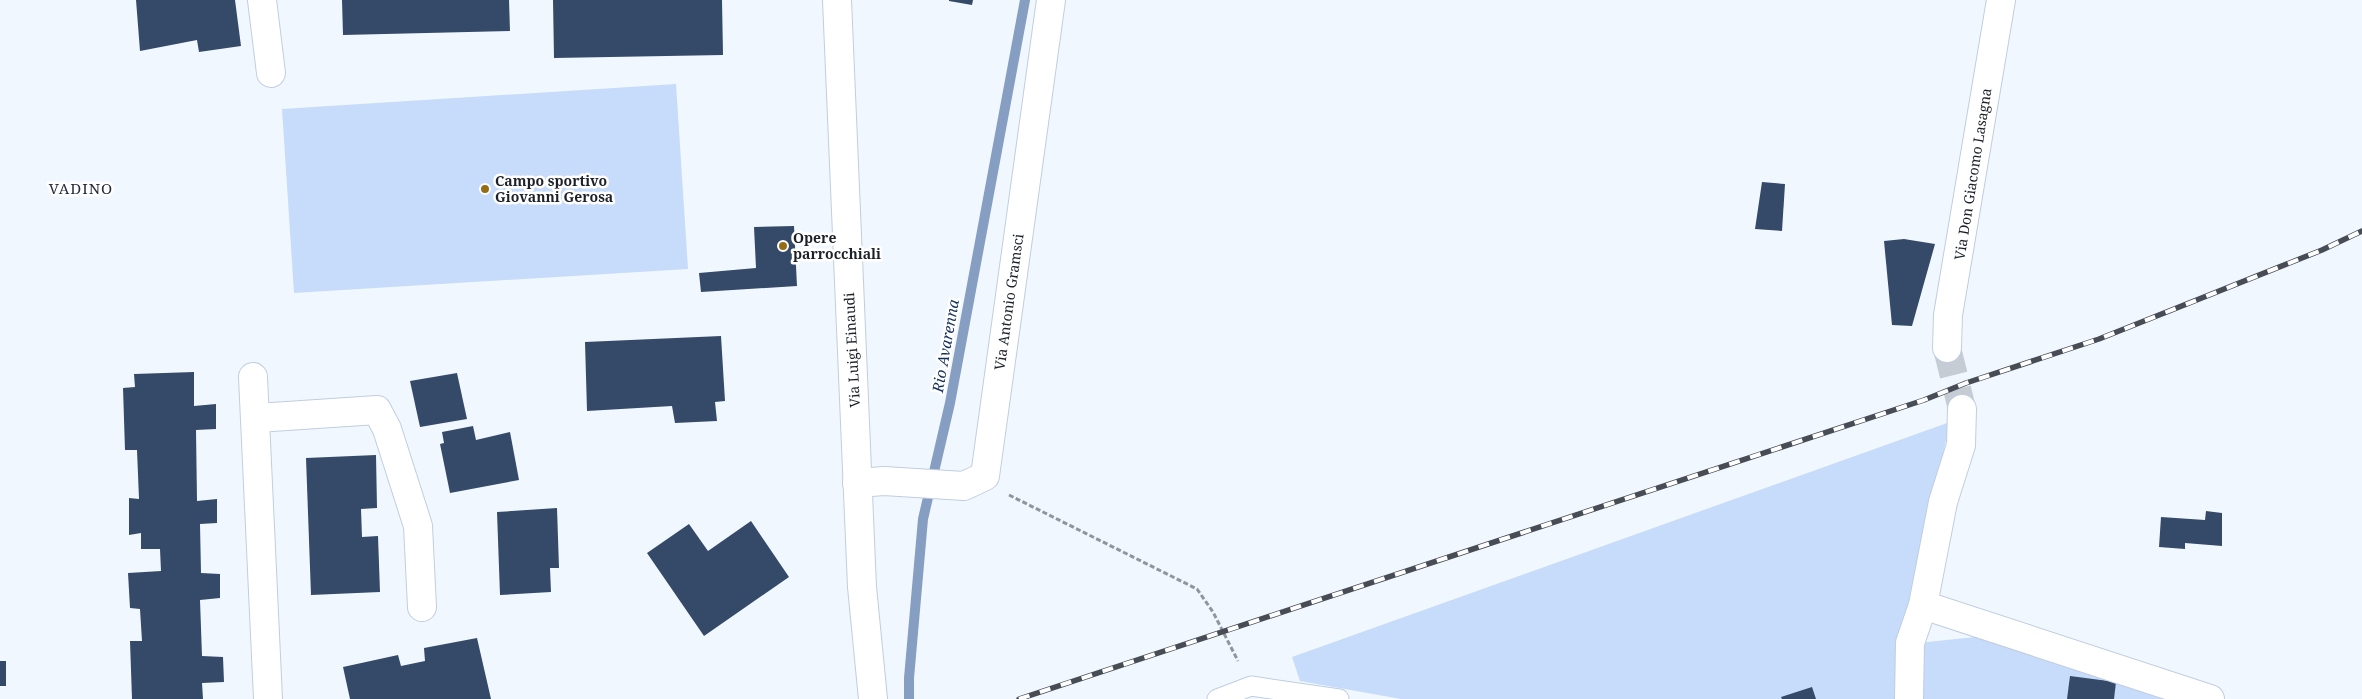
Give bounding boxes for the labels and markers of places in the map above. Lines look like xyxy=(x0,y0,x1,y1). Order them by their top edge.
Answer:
place label: Campo sportivo Giovanni Gerosa xyxy=(495,171,613,206)
marker: Campo sportivo Giovanni Gerosa xyxy=(479,183,491,195)
place label: Opere parrocchiali xyxy=(793,228,881,263)
marker: Opere parrocchiali xyxy=(777,240,789,252)

